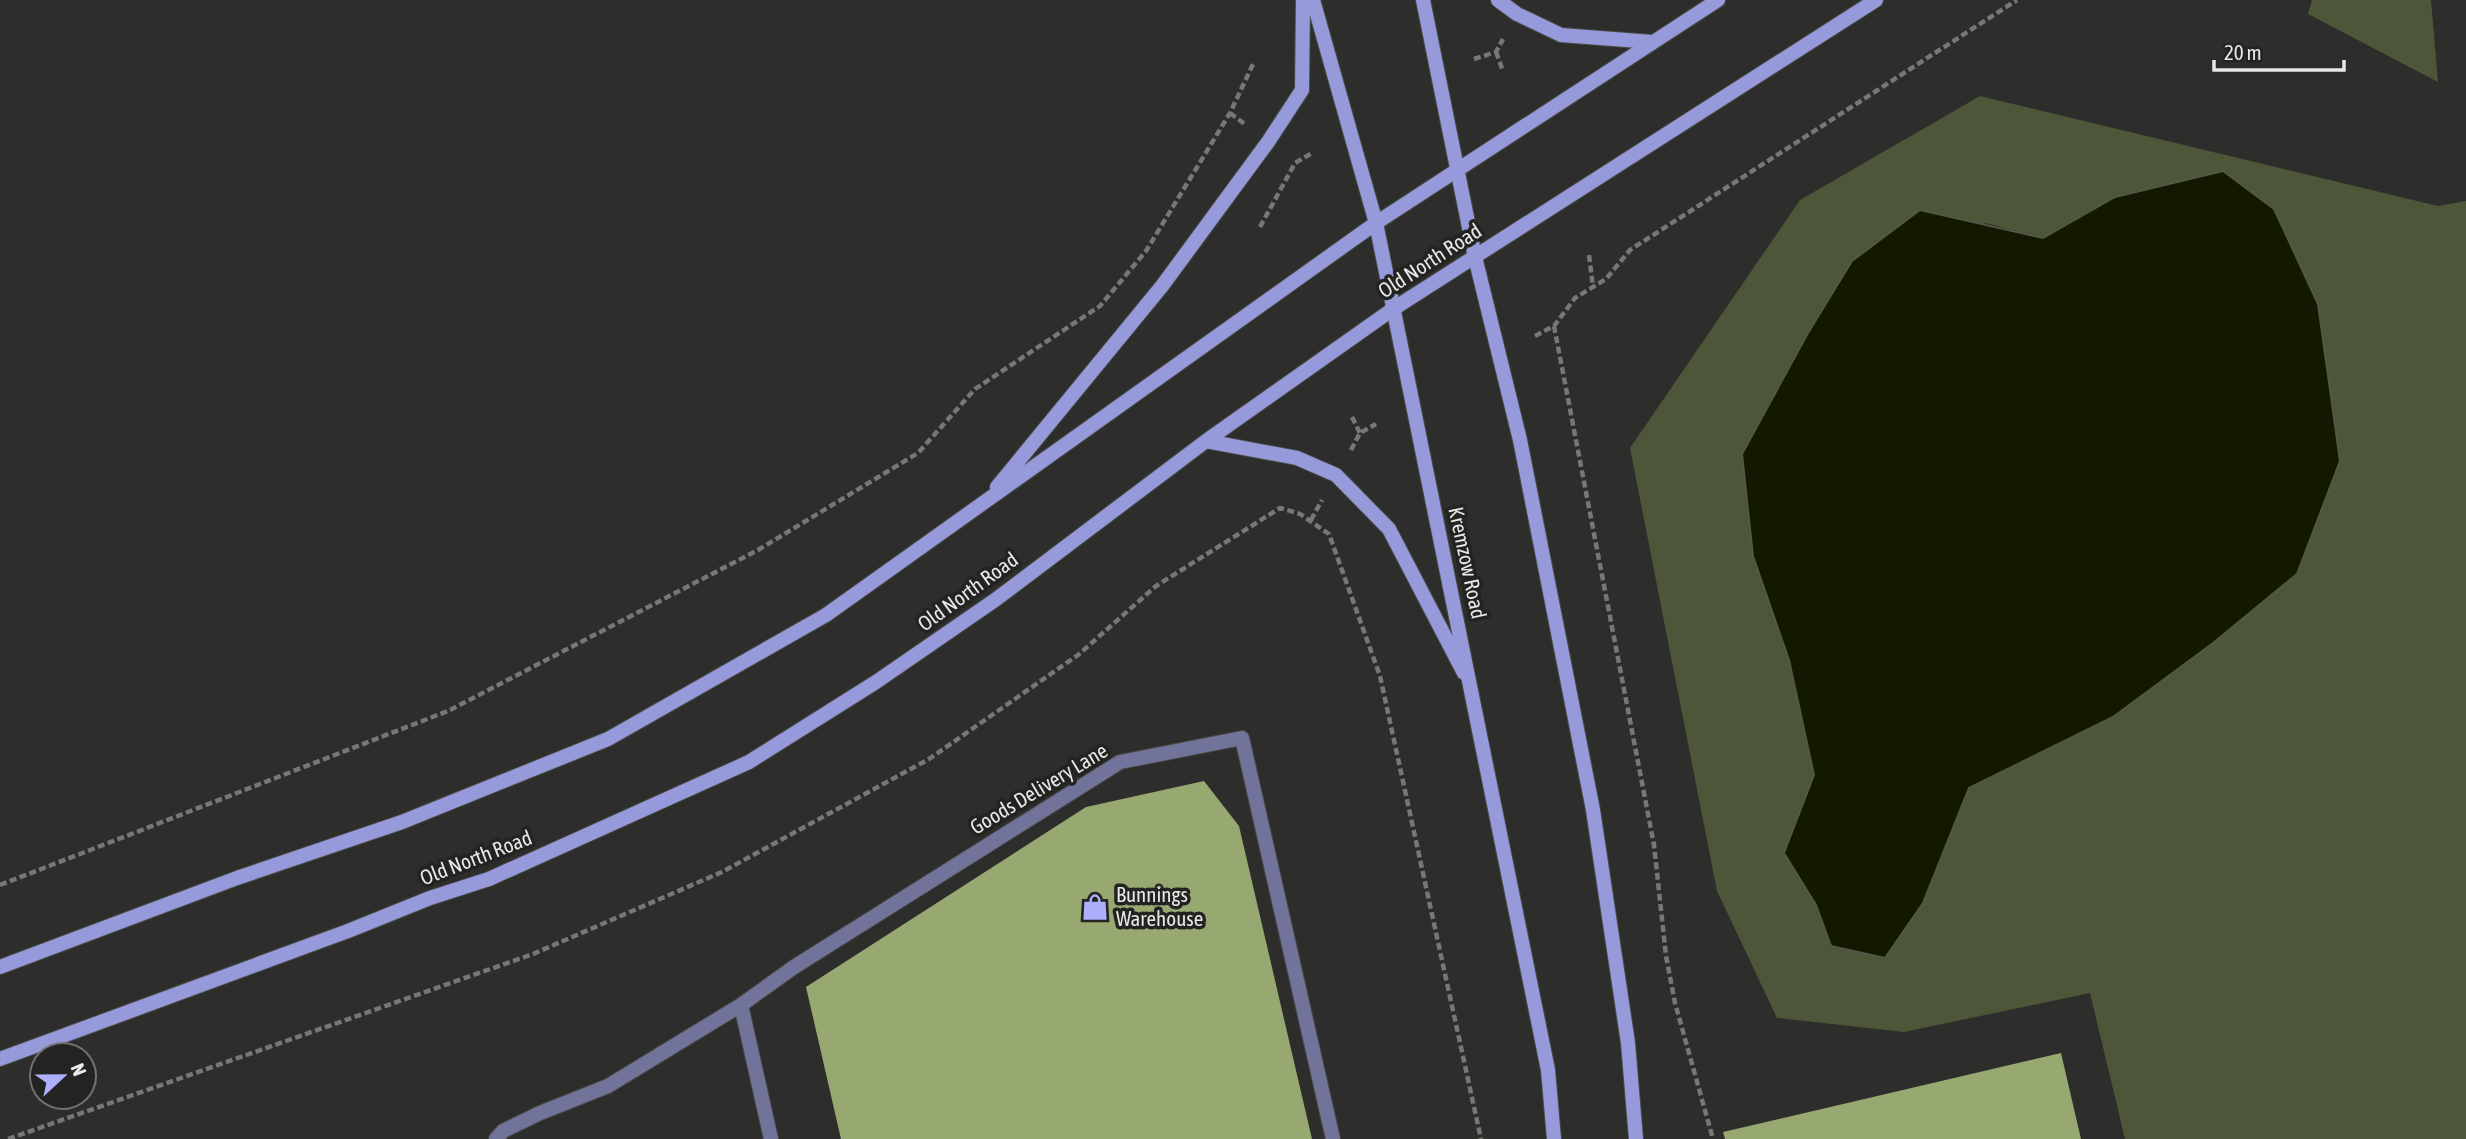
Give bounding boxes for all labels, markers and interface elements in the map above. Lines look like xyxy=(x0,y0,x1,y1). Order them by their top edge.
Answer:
scale bar xyxy=(2214,28,2344,72)
text: 20 m xyxy=(2224,40,2262,64)
street label: Old North Road xyxy=(1373,218,1485,302)
street label: Kremzow Road xyxy=(1444,505,1492,621)
street label: Old North Road xyxy=(913,547,1022,636)
street label: Goods Delivery Lane xyxy=(965,738,1112,839)
street label: Old North Road xyxy=(416,825,535,889)
place label: Bunnings Warehouse xyxy=(1116,882,1203,930)
shop icon: Bunnings Warehouse xyxy=(1080,892,1110,922)
north arrow xyxy=(28,1041,98,1111)
text: N xyxy=(66,1060,91,1079)

